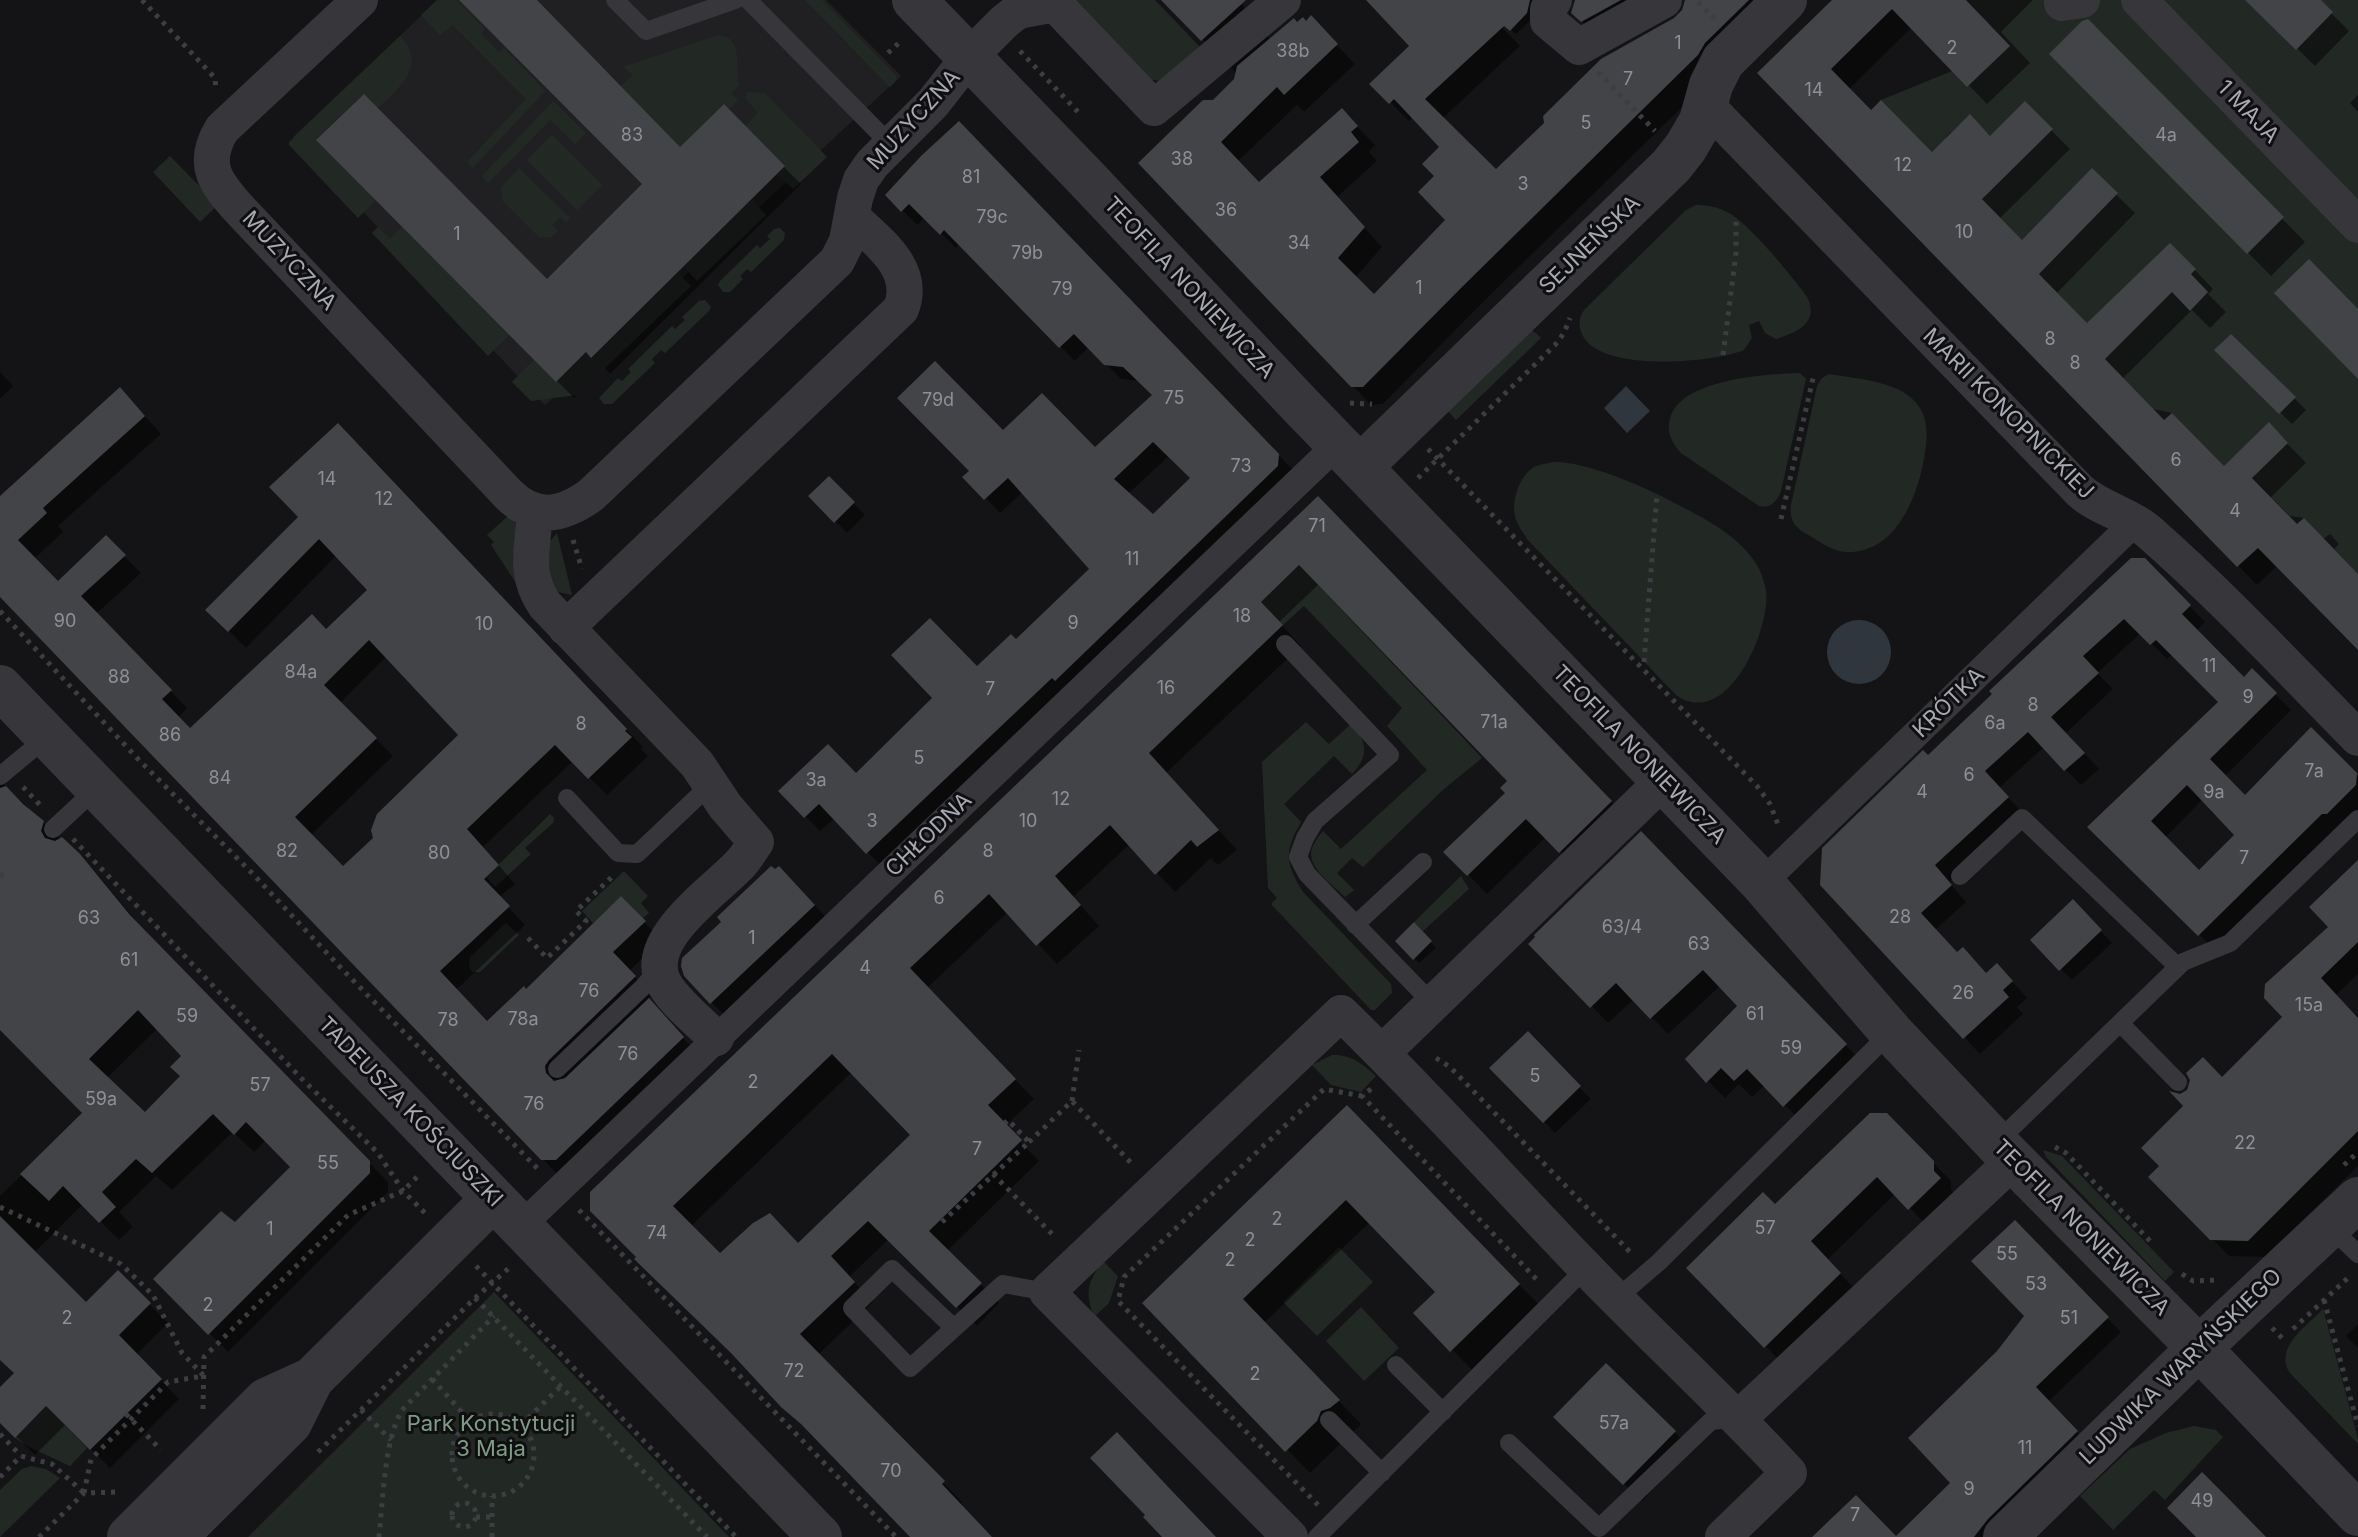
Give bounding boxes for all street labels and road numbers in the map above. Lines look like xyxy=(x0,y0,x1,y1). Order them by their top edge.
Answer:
street label: MUZYCZNA xyxy=(862,64,966,176)
street label: 1 MAJA xyxy=(2212,75,2284,149)
street label: SEJNEŃSKA xyxy=(1534,190,1646,300)
street label: TEOFILA NONIEWICZA xyxy=(1098,192,1280,384)
street label: MUZYCZNA xyxy=(236,206,342,316)
street label: MARII KONOPNICKIEJ xyxy=(1917,323,2099,505)
street label: TEOFILA NONIEWICZA xyxy=(1547,660,1731,850)
street label: KRÓTKA xyxy=(1908,662,1990,744)
street label: CHŁODNA xyxy=(881,788,977,882)
street label: TADEUSZA KOŚCIUSZKI xyxy=(312,1011,508,1213)
street label: TEOFILA NONIEWICZA xyxy=(1987,1134,2175,1322)
street label: LUDWIKA WARYŃSKIEGO xyxy=(2075,1264,2287,1470)

